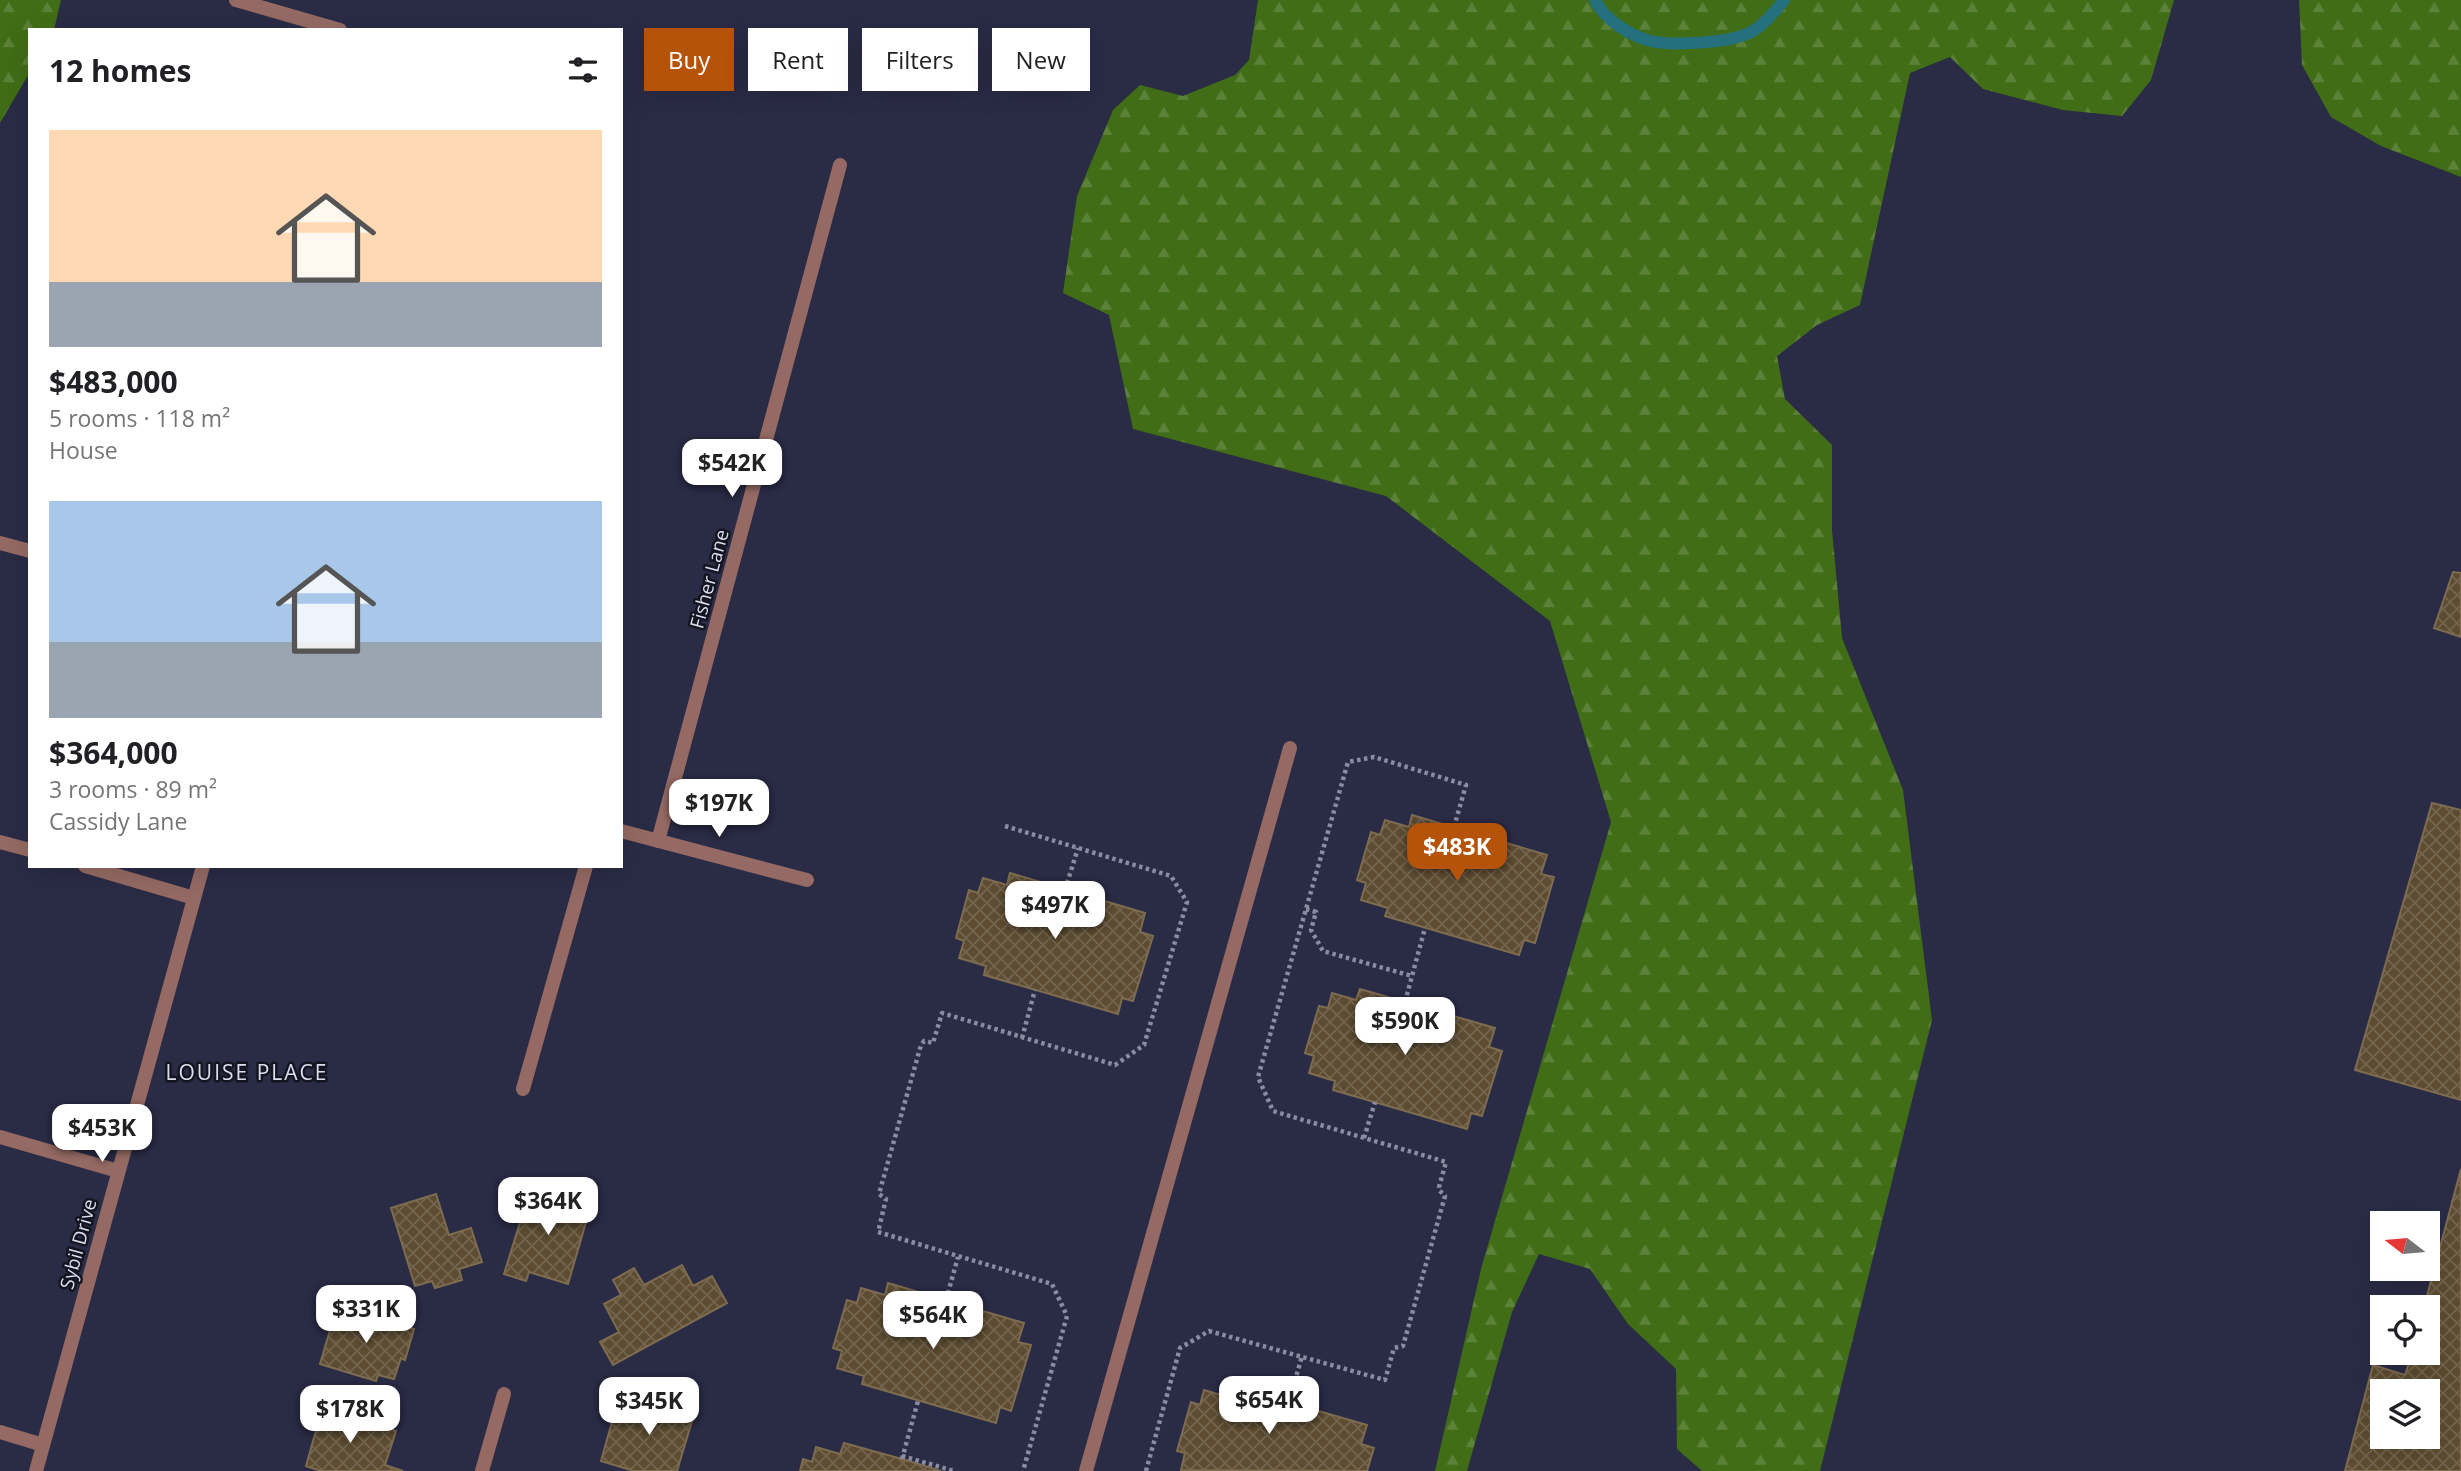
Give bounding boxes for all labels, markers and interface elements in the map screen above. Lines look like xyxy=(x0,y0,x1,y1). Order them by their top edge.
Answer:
chip: Buy xyxy=(644,28,734,91)
chip: Rent xyxy=(748,28,848,91)
chip: Filters xyxy=(862,28,978,91)
chip: New xyxy=(992,28,1090,91)
text: 12 homes xyxy=(49,50,192,91)
icon: filters xyxy=(564,51,602,89)
icon: home xyxy=(263,175,389,301)
text: $483,000 xyxy=(49,361,178,402)
text: 5 rooms · 118 m² xyxy=(49,402,230,434)
text: House xyxy=(49,434,118,466)
pin: $542K xyxy=(683,440,781,499)
text: $542K xyxy=(698,446,766,478)
street label: Fisher Lane xyxy=(683,527,735,631)
icon: home xyxy=(263,546,389,672)
text: $364,000 xyxy=(49,732,178,773)
text: 3 rooms · 89 m² xyxy=(49,773,217,805)
pin: $197K xyxy=(670,780,768,839)
text: $197K xyxy=(685,786,753,818)
text: Cassidy Lane xyxy=(49,805,187,837)
pin: $483K xyxy=(1408,824,1506,883)
text: $483K xyxy=(1423,830,1491,862)
pin: $497K xyxy=(1006,881,1104,941)
text: $497K xyxy=(1021,888,1089,920)
pin: $590K xyxy=(1356,998,1454,1057)
text: $590K xyxy=(1371,1004,1439,1036)
district label: LOUISE PLACE xyxy=(166,1058,328,1086)
pin: $453K xyxy=(53,1104,151,1164)
text: $453K xyxy=(68,1111,136,1143)
pin: $364K xyxy=(499,1178,597,1237)
text: $364K xyxy=(514,1184,582,1216)
street label: Sybil Drive xyxy=(53,1196,103,1292)
north arrow xyxy=(2370,1211,2440,1281)
map controls xyxy=(2370,1211,2440,1449)
pin: $331K xyxy=(317,1286,415,1345)
text: $331K xyxy=(332,1292,400,1324)
pin: $564K xyxy=(884,1292,982,1351)
button: locate xyxy=(2370,1295,2440,1365)
text: $564K xyxy=(899,1298,967,1330)
pin: $654K xyxy=(1220,1376,1318,1436)
pin: $345K xyxy=(600,1378,698,1437)
button: layers xyxy=(2370,1379,2440,1449)
text: $654K xyxy=(1235,1383,1303,1415)
text: $345K xyxy=(615,1384,683,1416)
pin: $178K xyxy=(301,1386,399,1445)
text: $178K xyxy=(316,1392,384,1424)

